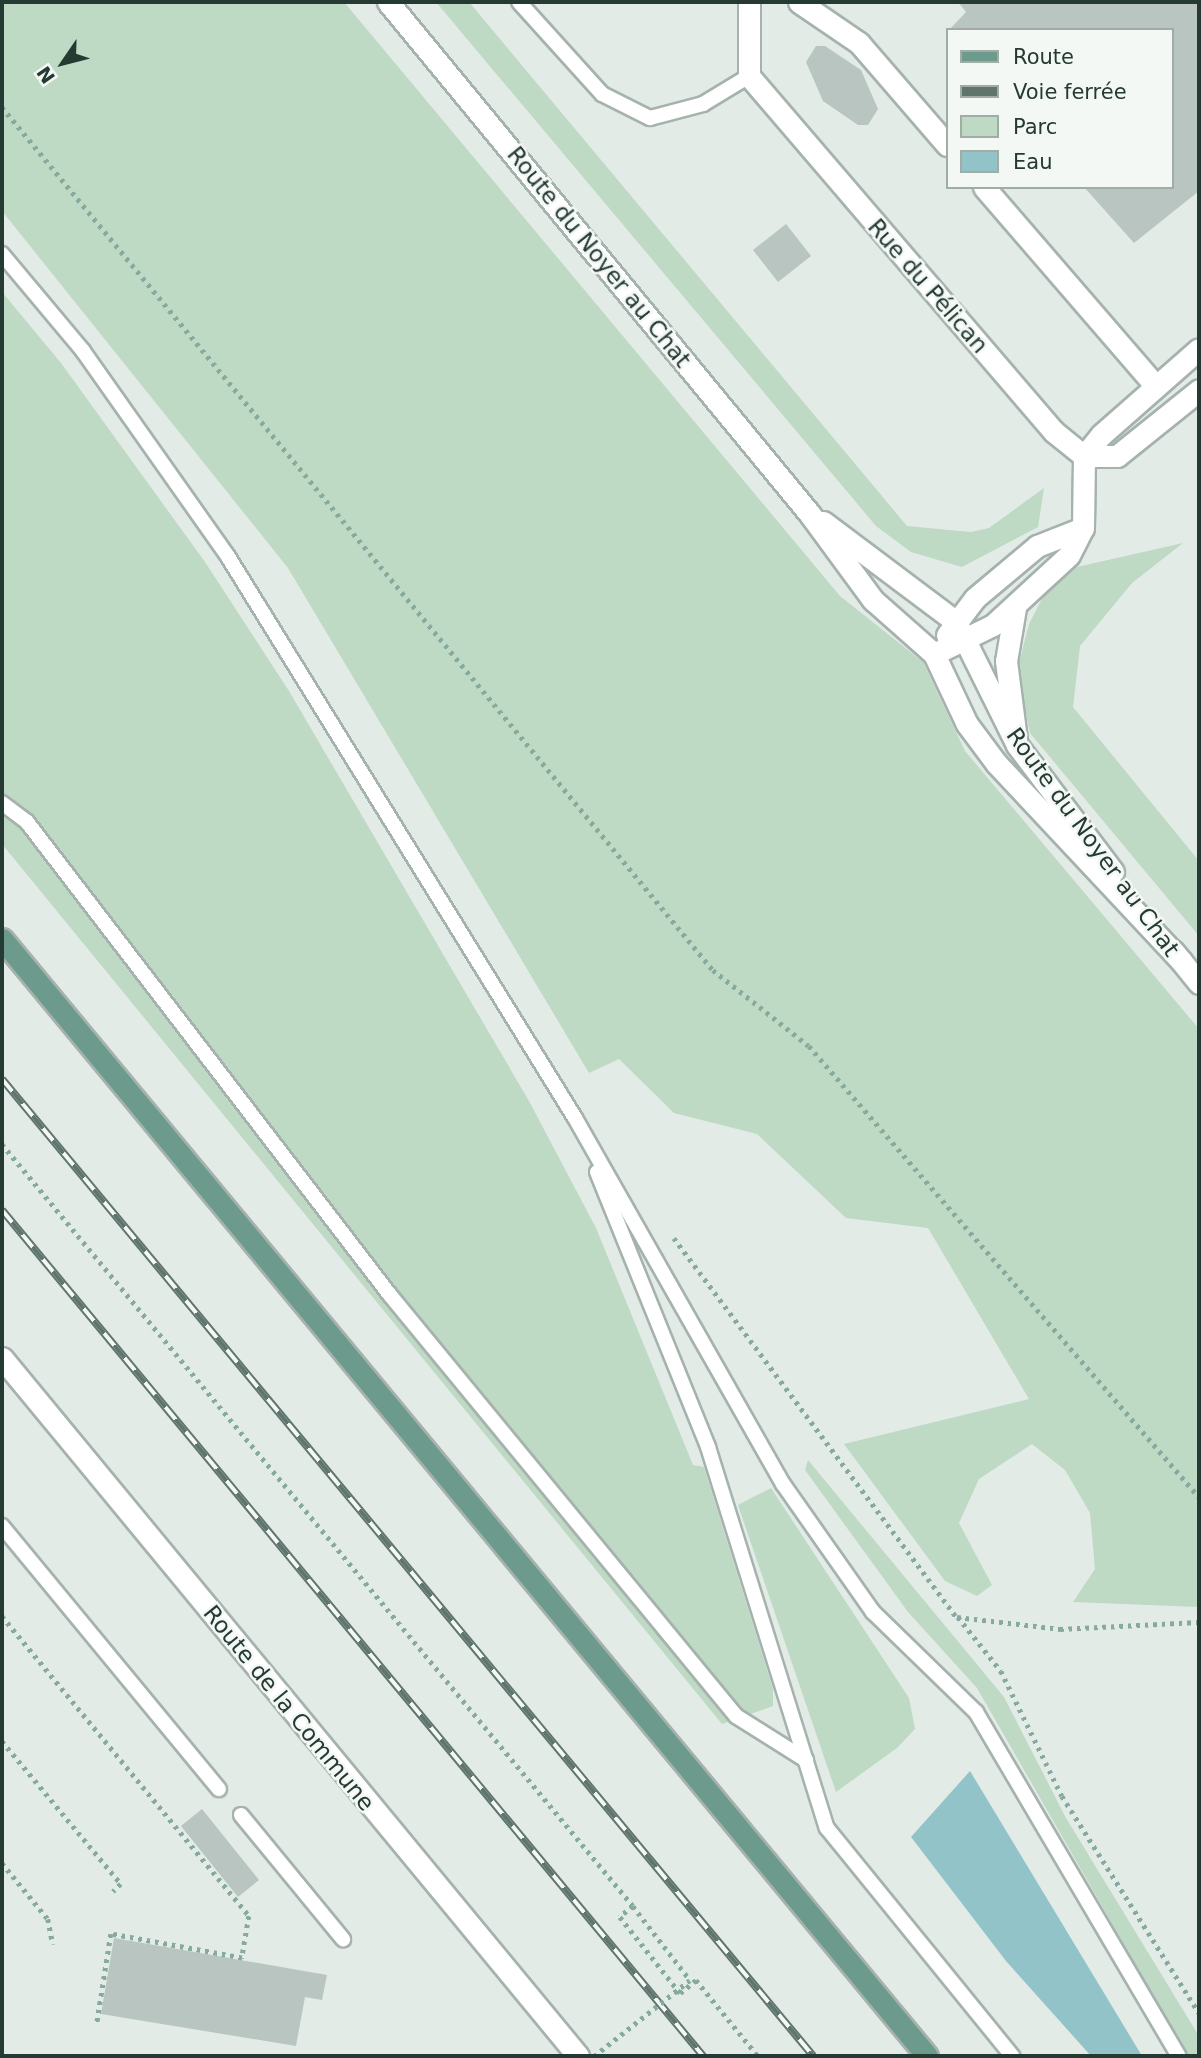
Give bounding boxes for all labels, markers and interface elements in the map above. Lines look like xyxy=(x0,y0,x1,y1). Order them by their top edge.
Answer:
north arrow xyxy=(28,28,98,98)
legend xyxy=(946,28,1173,189)
text: Route xyxy=(1013,45,1074,69)
text: N xyxy=(32,62,59,88)
text: Voie ferrée xyxy=(1013,80,1127,104)
text: Parc xyxy=(1013,115,1057,139)
street label: Route du Noyer au Chat xyxy=(501,141,697,373)
text: Eau xyxy=(1013,150,1052,174)
street label: Rue du Pélican xyxy=(862,213,994,359)
street label: Route du Noyer au Chat xyxy=(1001,722,1185,962)
street label: Route de la Commune xyxy=(198,1600,380,1816)

